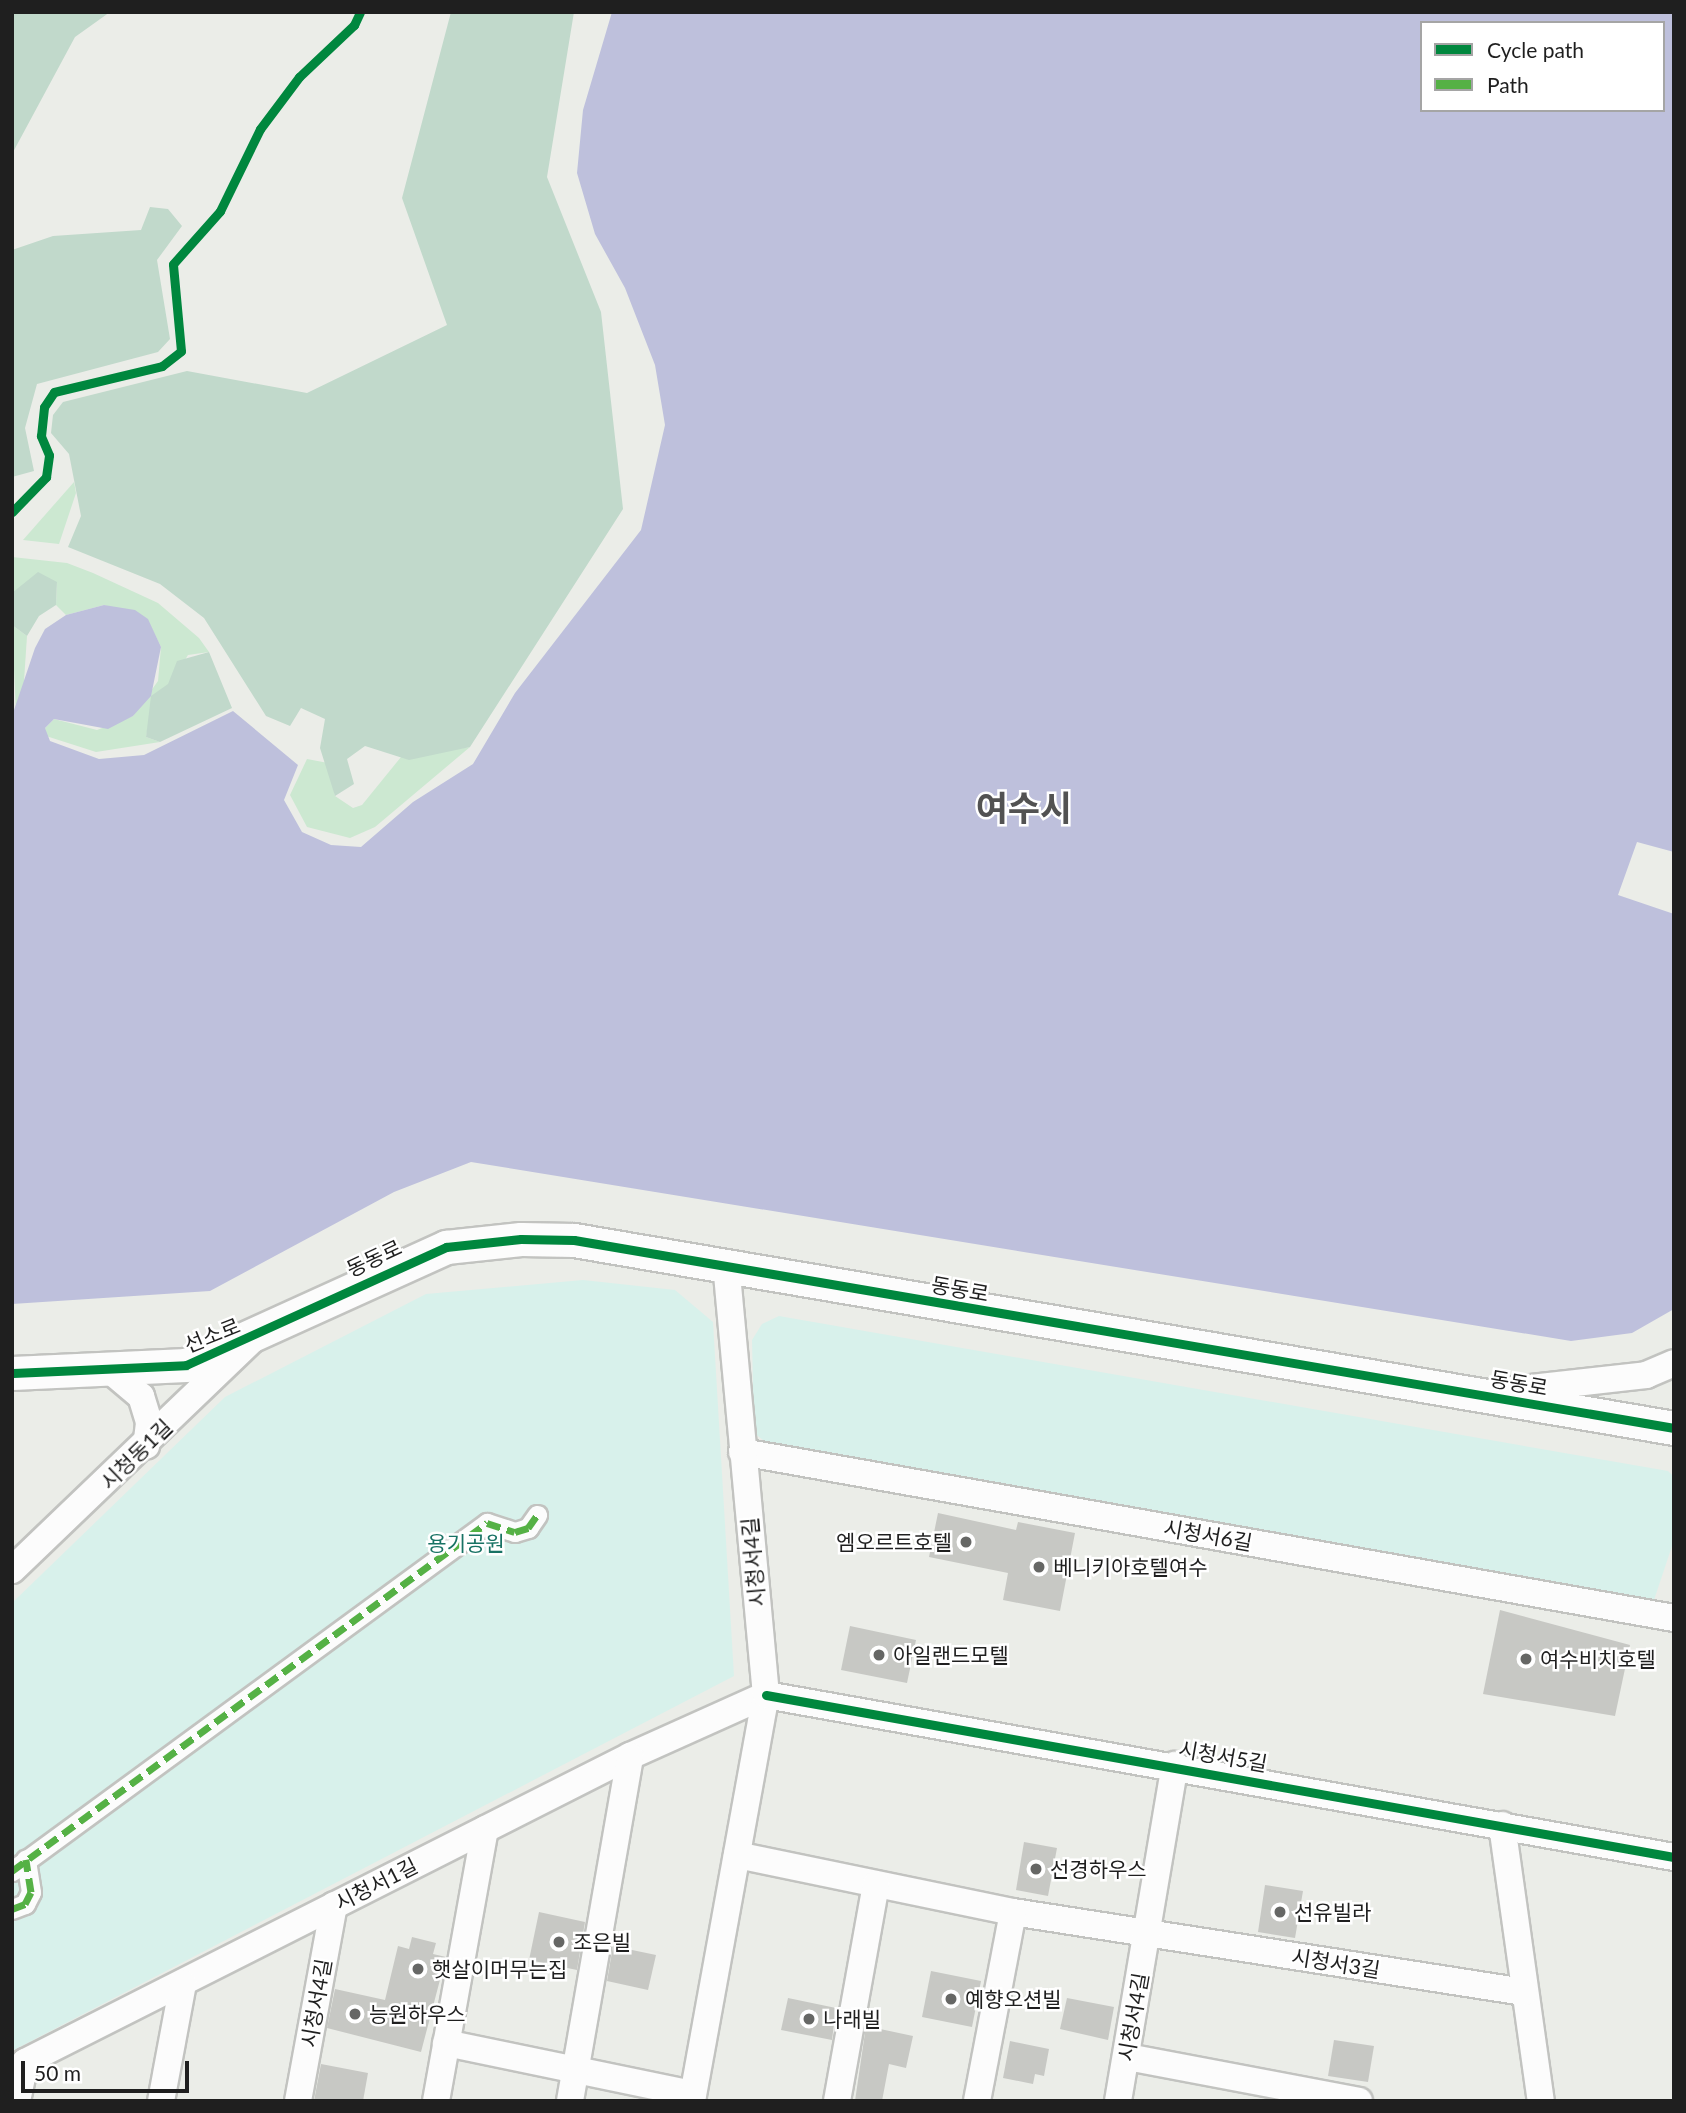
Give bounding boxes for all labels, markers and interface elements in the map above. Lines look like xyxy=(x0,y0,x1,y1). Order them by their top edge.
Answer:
legend xyxy=(1420,21,1665,112)
text: Cycle path xyxy=(1487,37,1584,62)
text: Path xyxy=(1487,72,1529,97)
district label: 여수시 xyxy=(976,786,1072,828)
street label: 동동로 xyxy=(342,1234,406,1282)
street label: 동동로 xyxy=(929,1272,991,1306)
street label: 선소로 xyxy=(180,1312,244,1358)
street label: 동동로 xyxy=(1488,1366,1550,1400)
street label: 시청동1길 xyxy=(95,1414,177,1494)
street label: 시청서6길 xyxy=(1162,1515,1254,1555)
street label: 시청서4길 xyxy=(737,1516,769,1608)
place label: 엠오르트호텔 xyxy=(836,1529,952,1555)
park label: 용기공원 xyxy=(427,1530,505,1556)
marker: 엠오르트호텔 xyxy=(958,1534,974,1550)
place label: 베니키아호텔여수 xyxy=(1053,1554,1208,1580)
marker: 베니키아호텔여수 xyxy=(1031,1559,1047,1575)
place label: 아일랜드모텔 xyxy=(893,1642,1009,1668)
place label: 여수비치호텔 xyxy=(1540,1646,1656,1672)
marker: 아일랜드모텔 xyxy=(871,1647,887,1663)
marker: 여수비치호텔 xyxy=(1518,1651,1534,1667)
street label: 시청서5길 xyxy=(1177,1736,1269,1776)
street label: 시청서1길 xyxy=(330,1852,422,1916)
place label: 선경하우스 xyxy=(1050,1856,1147,1882)
marker: 선경하우스 xyxy=(1028,1861,1044,1877)
place label: 선유빌라 xyxy=(1294,1899,1371,1925)
marker: 선유빌라 xyxy=(1272,1904,1288,1920)
place label: 조은빌 xyxy=(573,1929,631,1955)
marker: 조은빌 xyxy=(551,1934,567,1950)
street label: 시청서3길 xyxy=(1290,1944,1382,1982)
place label: 햇살이머무는집 xyxy=(432,1956,567,1982)
street label: 시청서4길 xyxy=(296,1957,336,2049)
marker: 햇살이머무는집 xyxy=(410,1961,426,1977)
street label: 시청서4길 xyxy=(1113,1971,1153,2063)
place label: 예향오션빌 xyxy=(965,1986,1062,2012)
marker: 예향오션빌 xyxy=(943,1991,959,2007)
place label: 능원하우스 xyxy=(369,2001,466,2027)
marker: 능원하우스 xyxy=(347,2006,363,2022)
place label: 나래빌 xyxy=(823,2006,881,2032)
marker: 나래빌 xyxy=(801,2011,817,2027)
scale bar xyxy=(24,2046,192,2090)
text: 50 m xyxy=(34,2060,81,2085)

